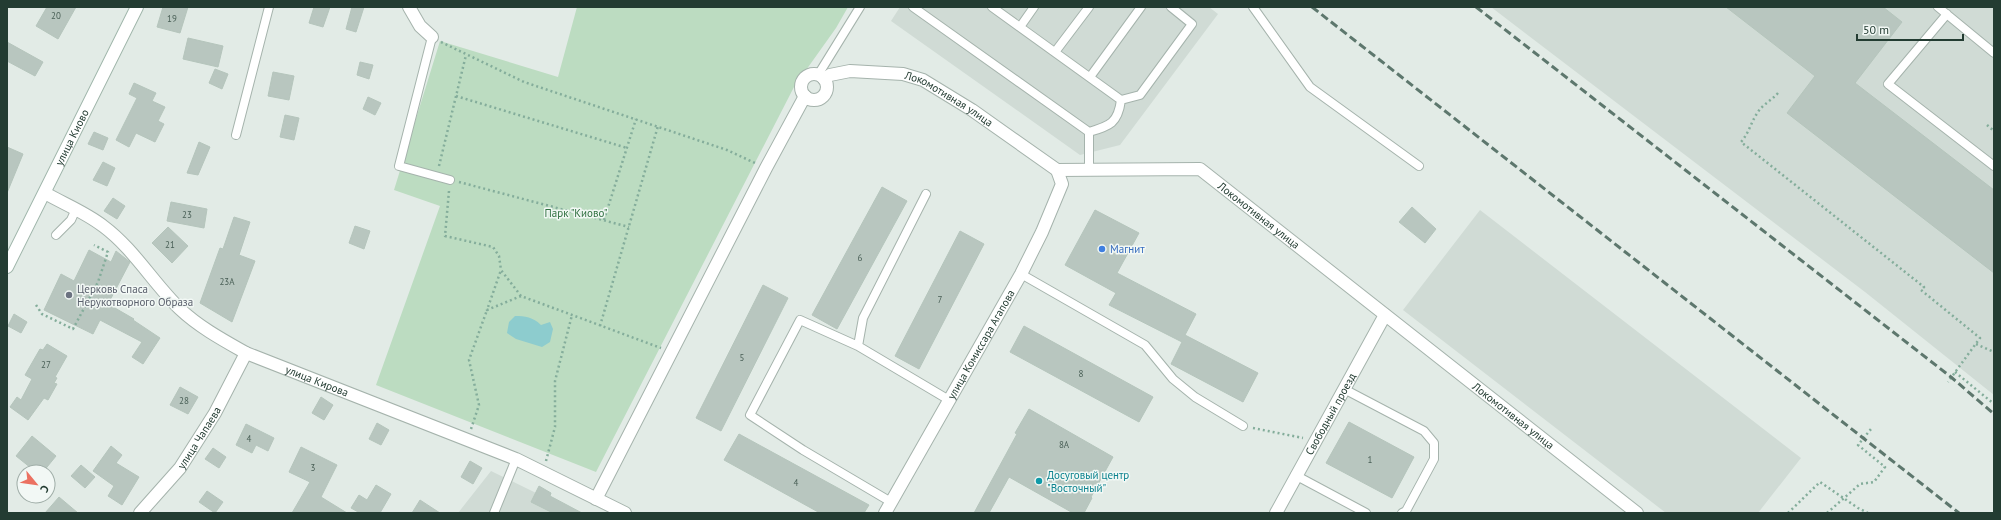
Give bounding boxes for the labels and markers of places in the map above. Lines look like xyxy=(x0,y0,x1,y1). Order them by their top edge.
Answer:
place label: Магнит xyxy=(1110,242,1145,256)
marker: Магнит xyxy=(1097,244,1107,254)
place label: Церковь Спаса Нерукотворного Образа xyxy=(77,282,193,309)
marker: Церковь Спаса Нерукотворного Образа xyxy=(64,290,74,300)
place label: Досуговый центр "Восточный" xyxy=(1047,468,1129,495)
marker: Досуговый центр "Восточный" xyxy=(1034,476,1044,486)

